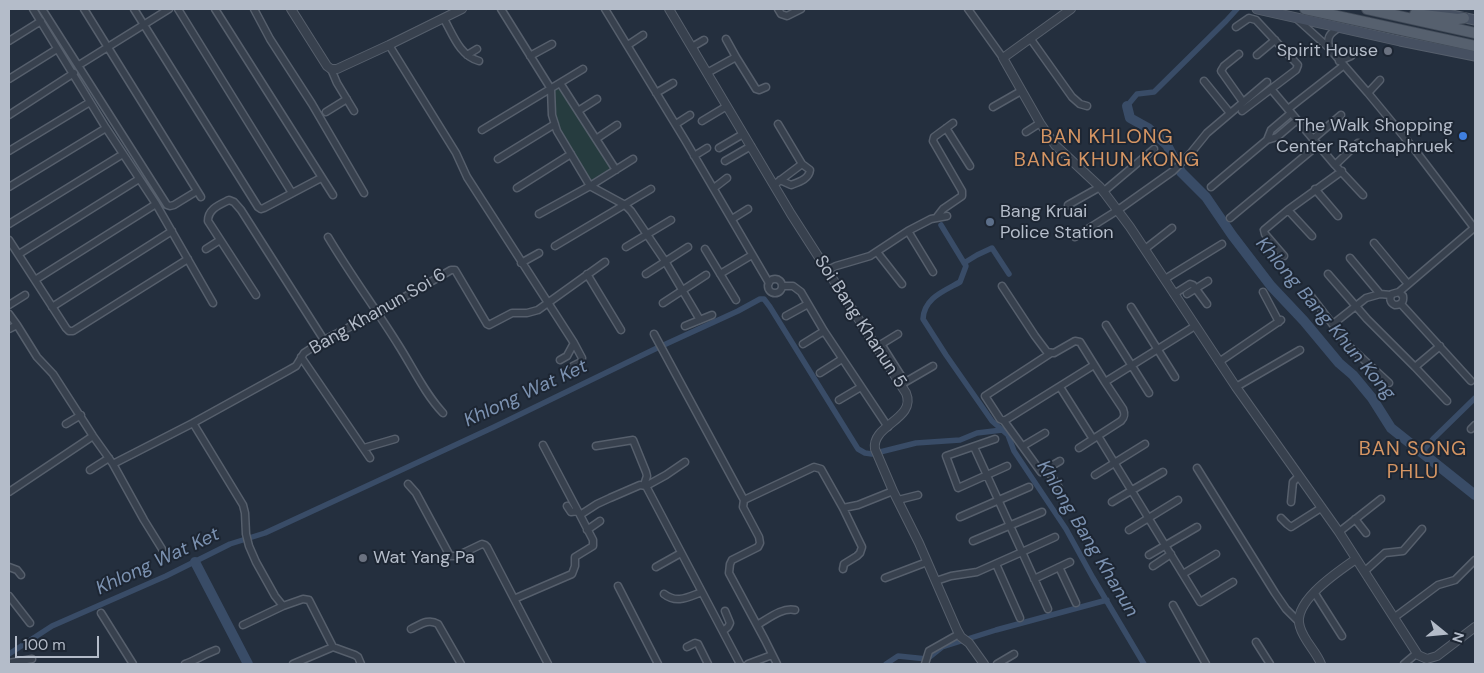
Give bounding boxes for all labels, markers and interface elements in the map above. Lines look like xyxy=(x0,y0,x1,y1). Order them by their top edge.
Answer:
place label: Spirit House xyxy=(1277,40,1378,62)
marker: Spirit House xyxy=(1382,45,1394,57)
place label: The Walk Shopping Center Ratchaphruek xyxy=(1276,115,1453,158)
district label: BAN KHLONG BANG KHUN KONG xyxy=(1012,126,1202,173)
marker: The Walk Shopping Center Ratchaphruek xyxy=(1457,130,1469,142)
place label: Bang Kruai Police Station xyxy=(1000,201,1114,243)
marker: Bang Kruai Police Station xyxy=(984,216,996,228)
water label: Khlong Bang Khun Kong xyxy=(1250,233,1400,405)
street label: Soi Bang Khanun 5 xyxy=(809,252,911,392)
street label: Bang Khanun Soi 6 xyxy=(306,264,450,360)
water label: Khlong Wat Ket xyxy=(461,355,591,433)
district label: BAN SONG PHLU xyxy=(1358,438,1468,485)
water label: Khlong Bang Khanun xyxy=(1031,457,1143,621)
water label: Khlong Wat Ket xyxy=(93,523,223,601)
place label: Wat Yang Pa xyxy=(373,547,475,569)
marker: Wat Yang Pa xyxy=(357,552,369,564)
north arrow xyxy=(1419,608,1469,658)
scale bar xyxy=(18,626,101,658)
text: N xyxy=(1448,630,1468,645)
text: 100 m xyxy=(23,635,66,655)

